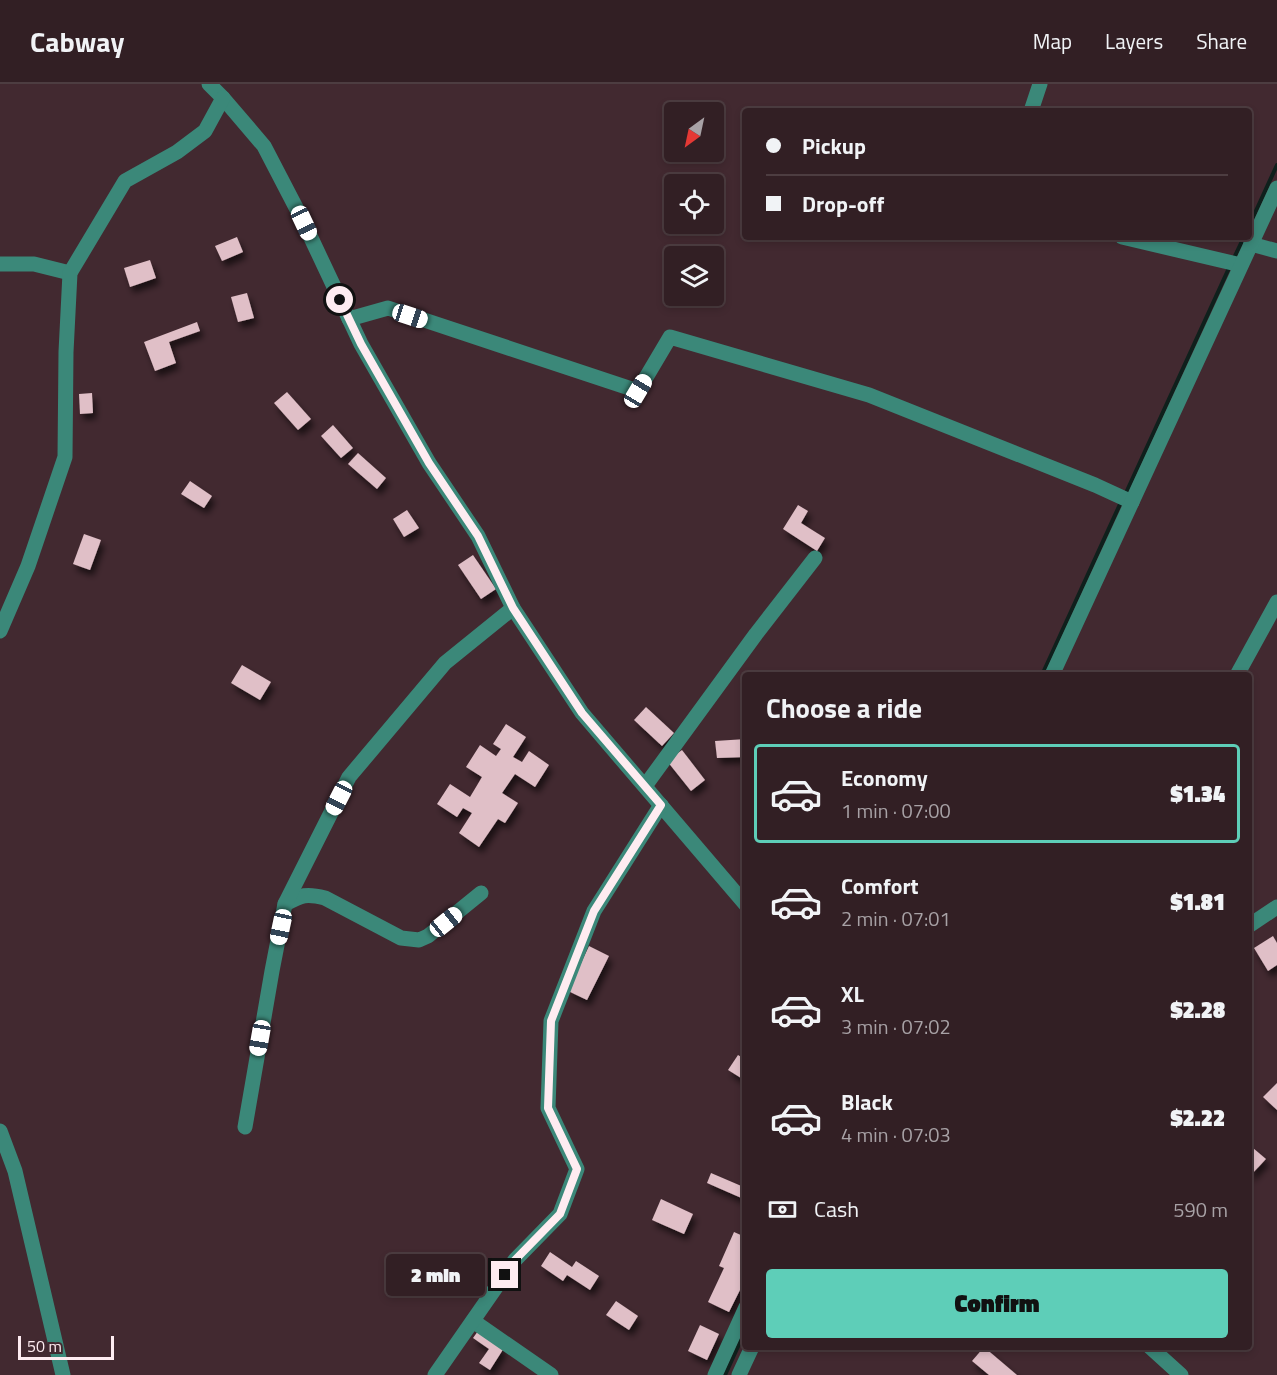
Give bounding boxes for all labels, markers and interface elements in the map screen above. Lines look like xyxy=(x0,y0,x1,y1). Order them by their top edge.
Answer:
text: Cabway xyxy=(30,20,124,63)
text: Map xyxy=(1033,25,1072,57)
text: Layers xyxy=(1105,25,1163,57)
text: Share xyxy=(1196,25,1247,57)
north arrow xyxy=(664,102,724,162)
map controls xyxy=(664,102,724,306)
text: Pickup xyxy=(802,129,866,163)
button: locate xyxy=(664,174,724,234)
text: Drop-off xyxy=(802,187,884,221)
car xyxy=(288,203,320,243)
button: layers xyxy=(664,246,724,306)
route start xyxy=(326,286,353,313)
car xyxy=(390,302,430,330)
car xyxy=(621,371,655,411)
text: Choose a ride xyxy=(766,687,922,728)
text: Economy xyxy=(841,761,928,795)
icon: car xyxy=(769,767,823,821)
text: $1.34 xyxy=(1170,777,1225,811)
car xyxy=(323,778,355,818)
text: 1 min · 07:00 xyxy=(841,795,951,826)
text: Comfort xyxy=(841,869,919,903)
icon: car xyxy=(769,875,823,929)
text: $1.81 xyxy=(1170,885,1225,919)
text: 2 min · 07:01 xyxy=(841,903,951,934)
car xyxy=(426,904,466,940)
car xyxy=(268,908,294,946)
text: XL xyxy=(841,977,864,1011)
icon: car xyxy=(769,983,823,1037)
text: $2.28 xyxy=(1170,993,1225,1027)
text: 3 min · 07:02 xyxy=(841,1011,951,1042)
car xyxy=(248,1019,272,1057)
text: Black xyxy=(841,1085,893,1119)
icon: car xyxy=(769,1091,823,1145)
text: $2.22 xyxy=(1170,1101,1225,1135)
text: 4 min · 07:03 xyxy=(841,1119,951,1150)
text: Cash xyxy=(814,1192,859,1226)
icon: cash xyxy=(766,1193,799,1226)
text: 590 m xyxy=(1173,1194,1228,1225)
callout: 2 min xyxy=(385,1254,484,1296)
text: 2 min xyxy=(411,1259,460,1290)
route end xyxy=(491,1261,518,1288)
button: Confirm xyxy=(766,1269,1228,1338)
scale bar xyxy=(18,1333,114,1360)
text: 50 m xyxy=(27,1334,62,1358)

